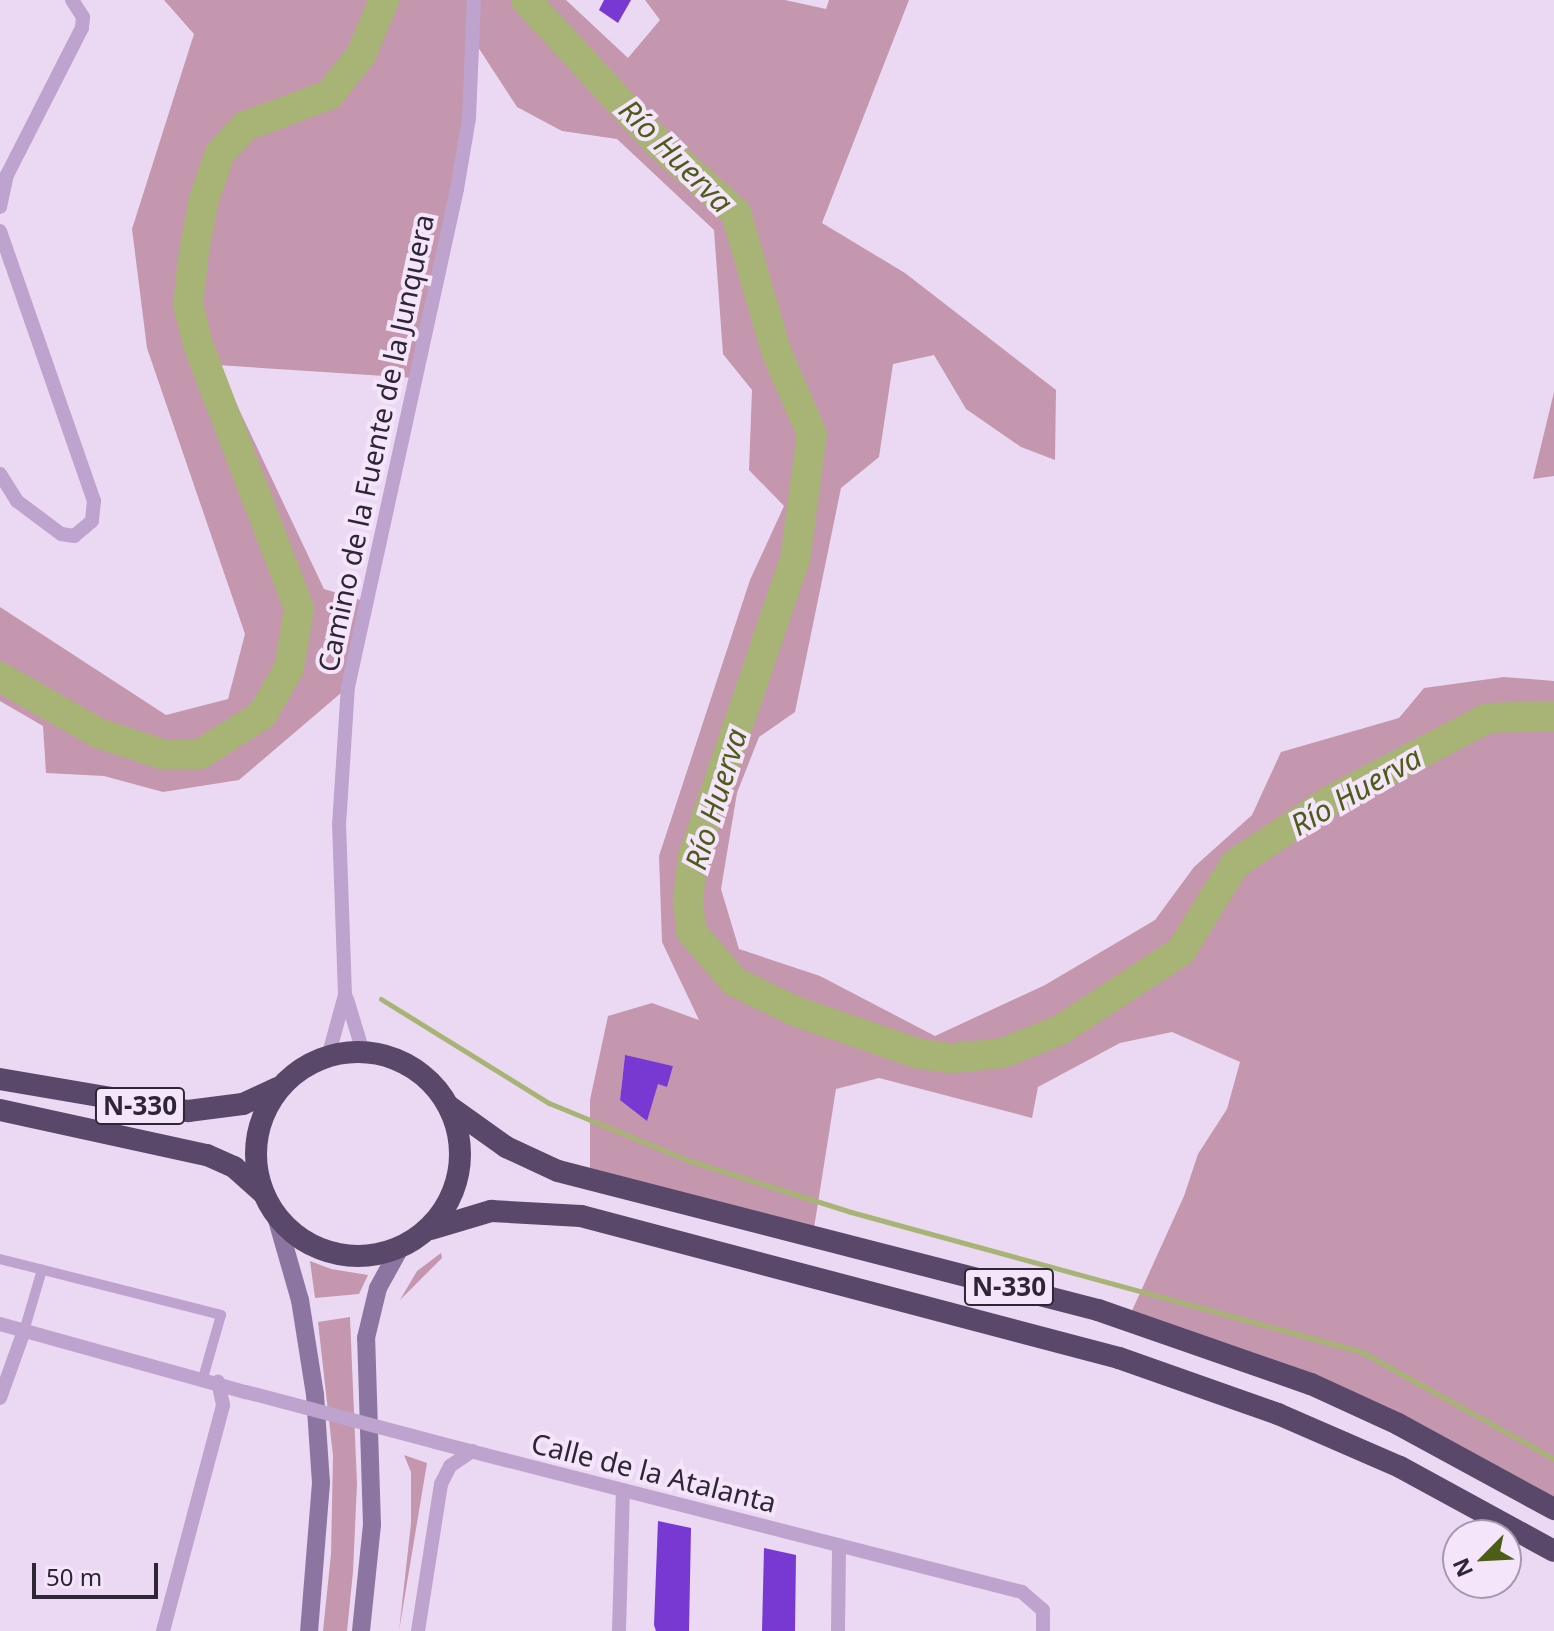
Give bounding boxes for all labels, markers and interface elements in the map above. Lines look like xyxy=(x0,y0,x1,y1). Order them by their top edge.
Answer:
water label: Río Huerva xyxy=(612,92,740,220)
street label: Camino de la Fuente de la Junquera xyxy=(310,211,440,675)
water label: Río Huerva xyxy=(678,724,754,874)
water label: Río Huerva xyxy=(1284,739,1428,843)
road number: N-330 xyxy=(94,1084,186,1128)
road number: N-330 xyxy=(963,1265,1055,1309)
street label: Calle de la Atalanta xyxy=(528,1425,780,1519)
north arrow xyxy=(1442,1519,1522,1599)
scale bar xyxy=(36,1547,162,1597)
text: N xyxy=(1445,1554,1479,1582)
text: 50 m xyxy=(46,1560,102,1593)

